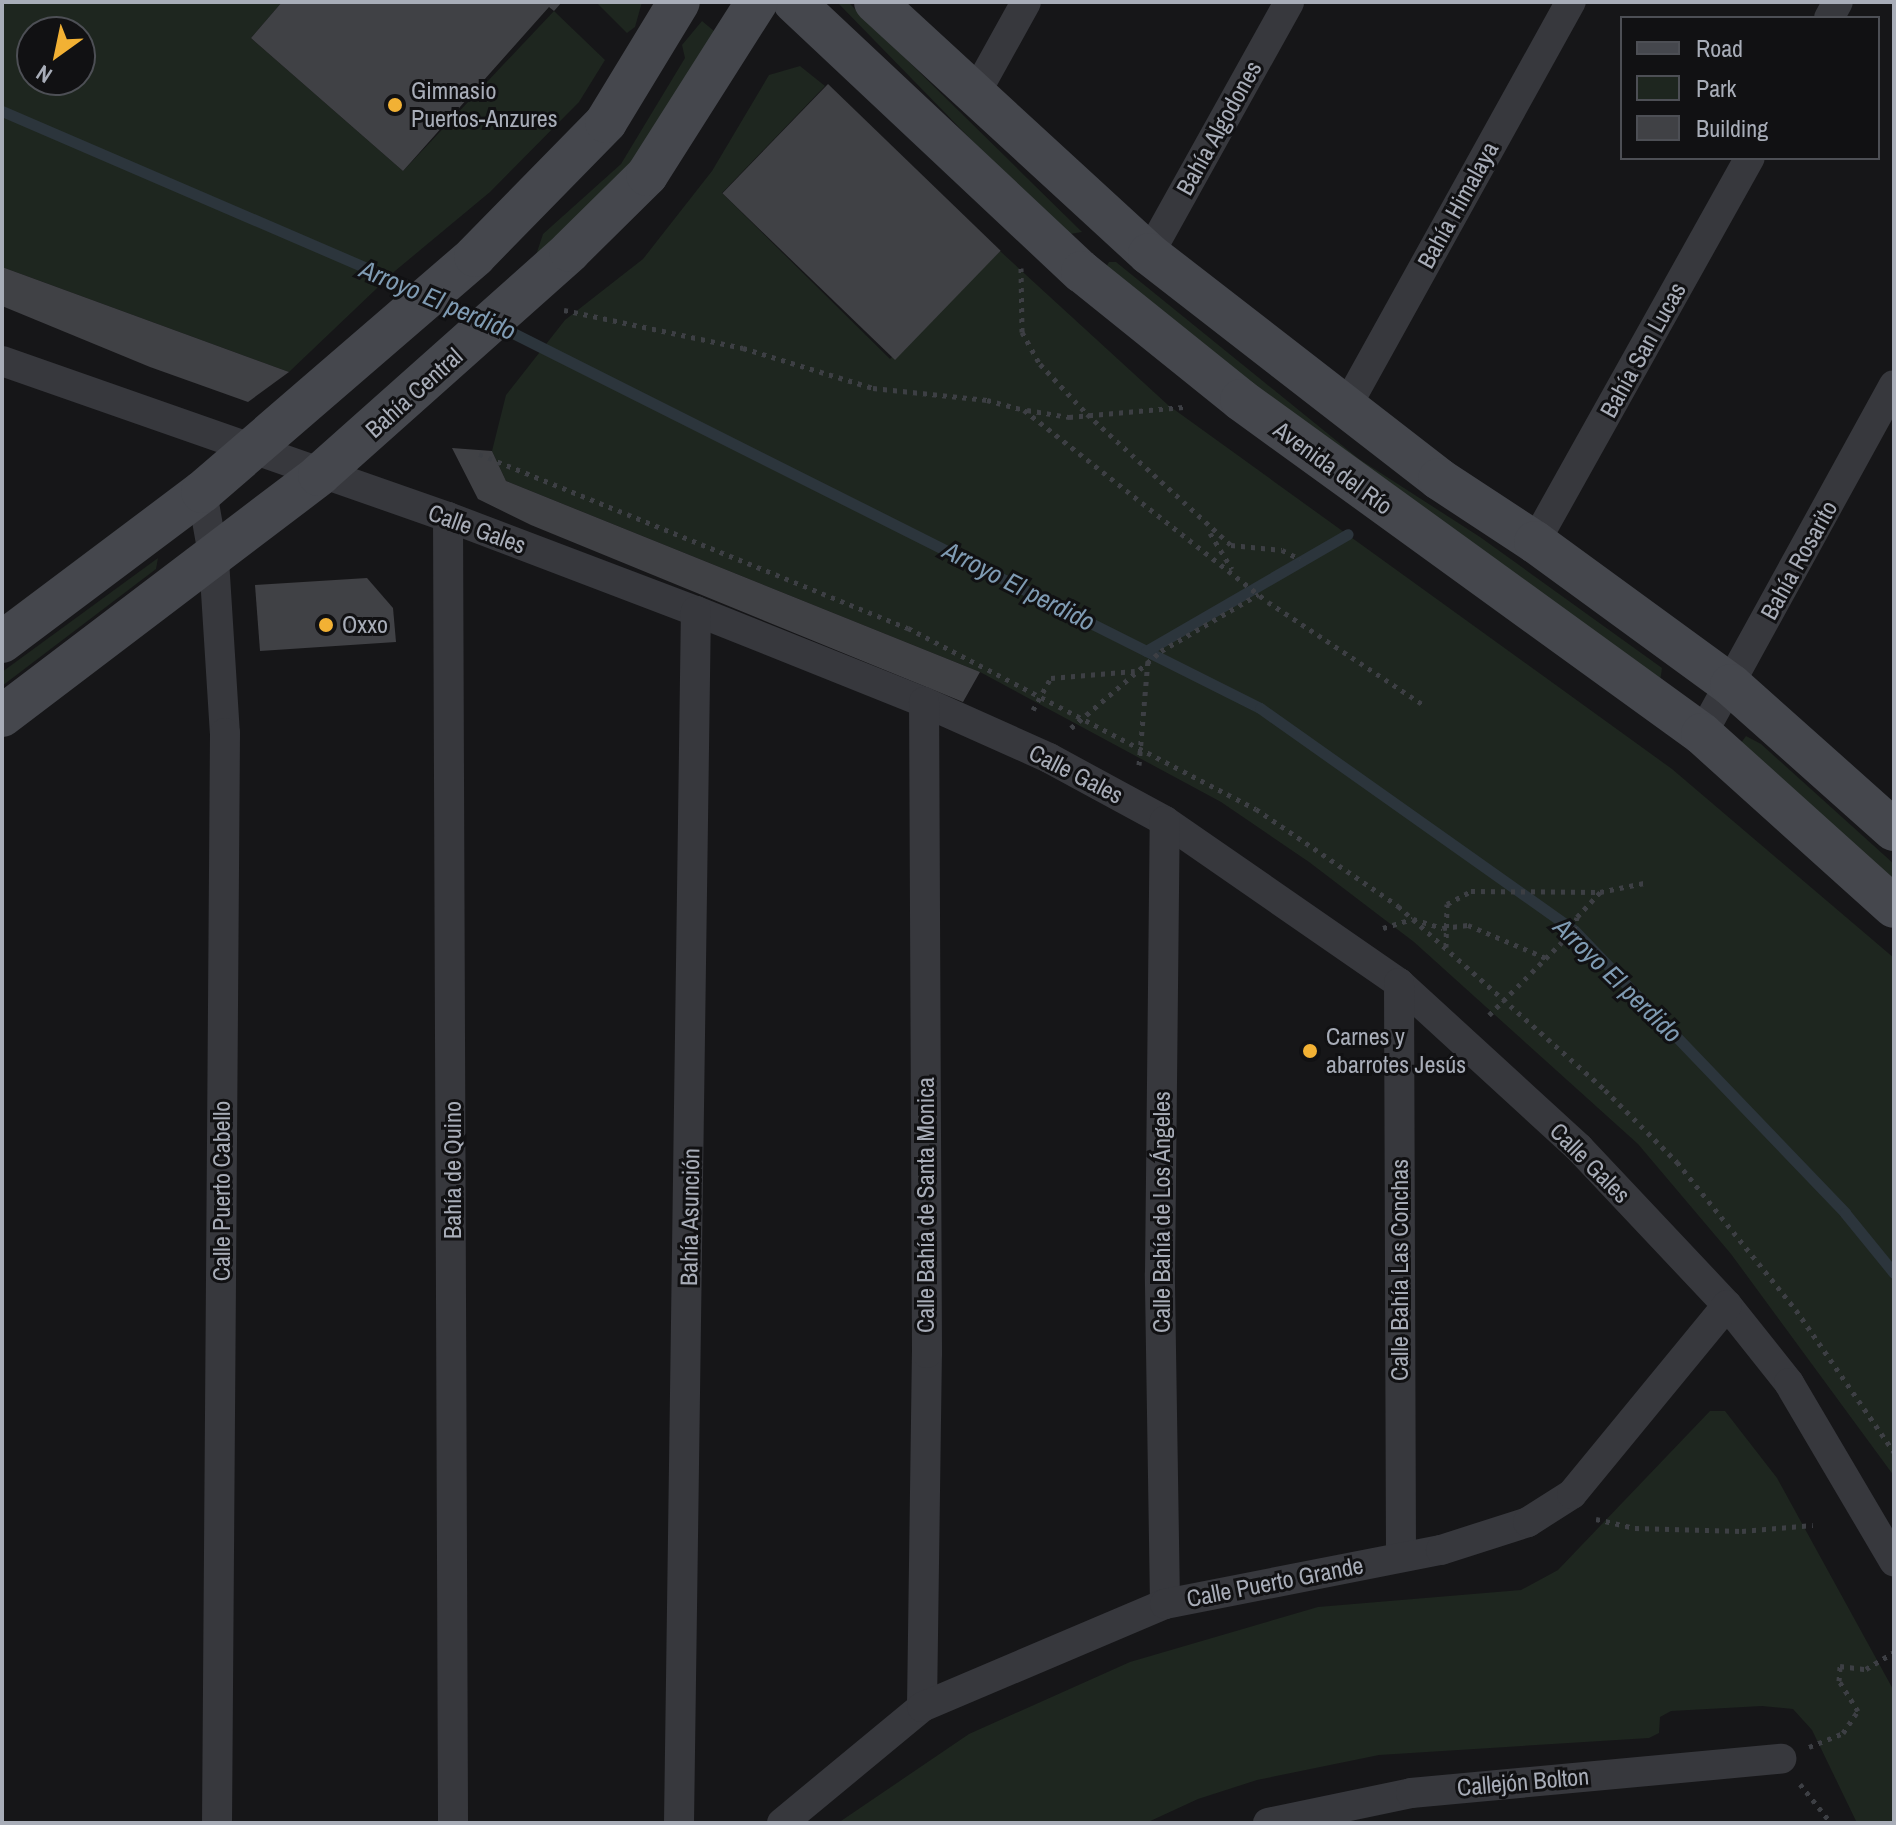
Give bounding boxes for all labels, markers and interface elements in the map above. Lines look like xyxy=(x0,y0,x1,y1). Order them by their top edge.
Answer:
north arrow xyxy=(16,16,96,96)
legend xyxy=(1620,16,1880,160)
text: Road xyxy=(1696,32,1743,64)
street label: Bahía Algodones xyxy=(1170,55,1268,201)
text: N xyxy=(30,58,58,91)
text: Park xyxy=(1696,72,1736,104)
place label: Gimnasio Puertos-Anzures xyxy=(411,77,558,133)
marker: Gimnasio Puertos-Anzures xyxy=(386,96,404,114)
text: Building xyxy=(1696,112,1768,144)
street label: Bahía Himalaya xyxy=(1411,137,1505,273)
water label: Arroyo El perdido xyxy=(356,253,520,347)
street label: Bahía San Lucas xyxy=(1594,277,1692,423)
street label: Bahía Central xyxy=(360,342,468,444)
street label: Avenida del Río xyxy=(1268,415,1398,521)
street label: Bahía Rosarito xyxy=(1755,496,1843,624)
street label: Calle Gales xyxy=(424,498,530,560)
water label: Arroyo El perdido xyxy=(938,534,1100,638)
place label: Oxxo xyxy=(342,611,388,639)
marker: Oxxo xyxy=(317,616,335,634)
street label: Calle Gales xyxy=(1024,738,1128,810)
water label: Arroyo El perdido xyxy=(1547,911,1689,1049)
place label: Carnes y abarrotes Jesús xyxy=(1326,1023,1466,1079)
marker: Carnes y abarrotes Jesús xyxy=(1301,1042,1319,1060)
street label: Calle Bahía de Santa Monica xyxy=(912,1077,940,1333)
street label: Calle Bahía de Los Ángeles xyxy=(1148,1091,1176,1333)
street label: Calle Puerto Cabello xyxy=(208,1101,236,1281)
street label: Bahía de Quino xyxy=(439,1101,467,1239)
street label: Calle Gales xyxy=(1544,1117,1636,1209)
street label: Bahía Asunción xyxy=(674,1147,706,1287)
street label: Calle Bahía Las Conchas xyxy=(1386,1159,1414,1381)
street label: Calle Puerto Grande xyxy=(1184,1551,1366,1613)
street label: Callejón Bolton xyxy=(1456,1762,1590,1802)

